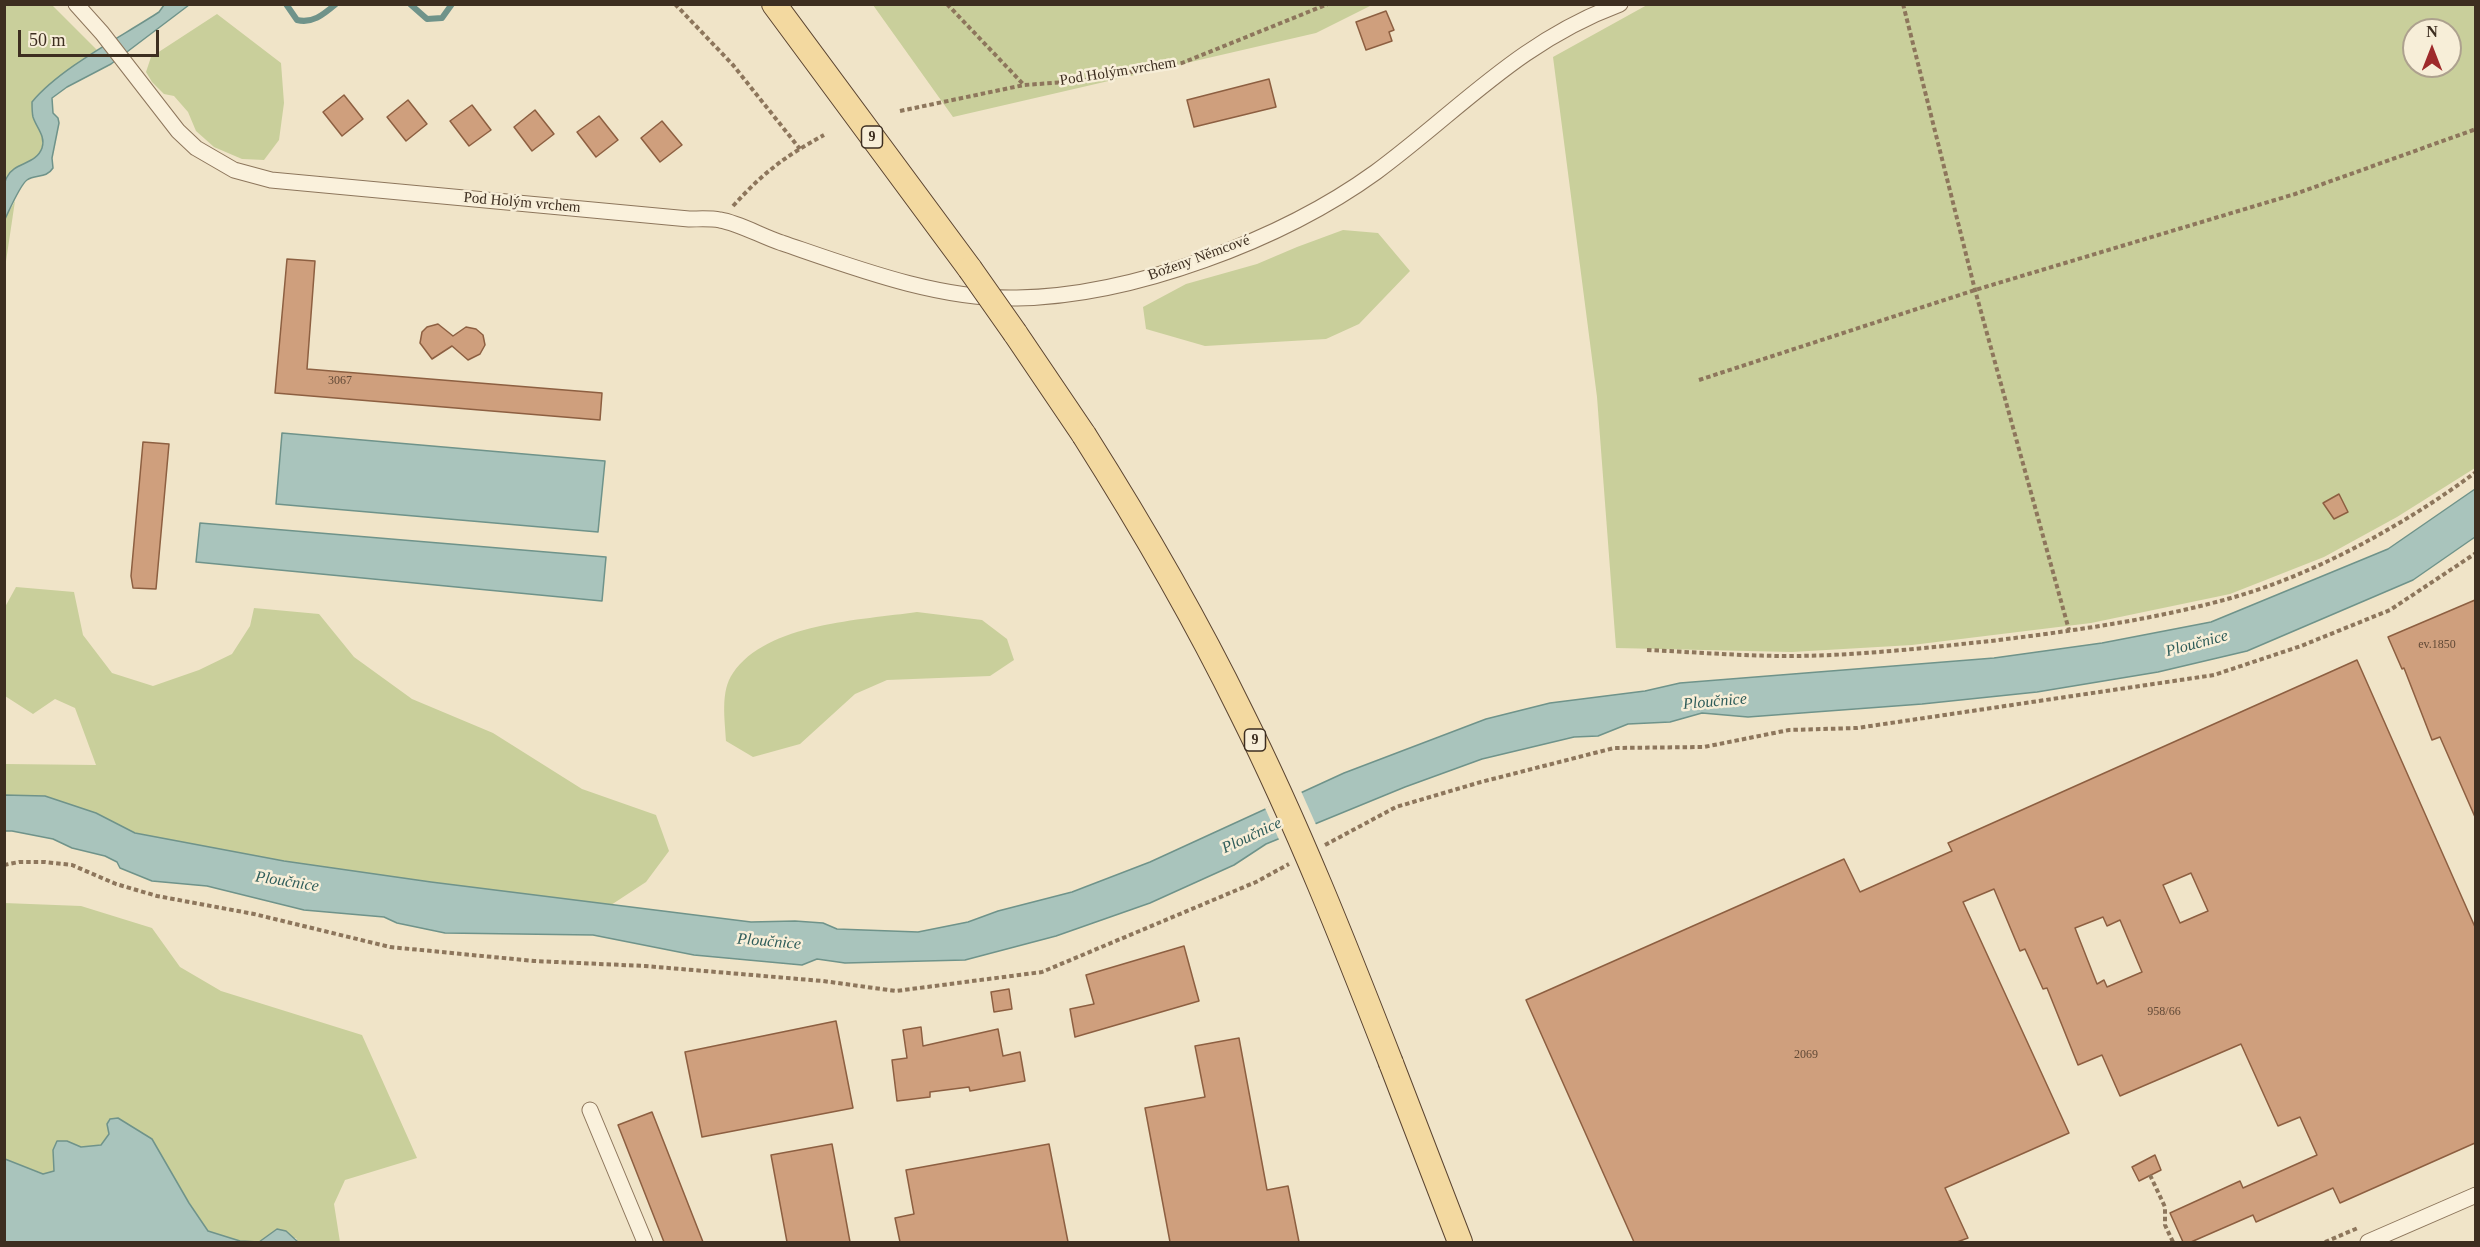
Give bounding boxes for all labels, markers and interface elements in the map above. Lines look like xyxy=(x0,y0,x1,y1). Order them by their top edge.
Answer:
scale bar xyxy=(21,18,162,56)
north arrow xyxy=(2402,18,2462,78)
text: N xyxy=(2426,23,2438,40)
text: 50 m xyxy=(29,30,66,50)
street label: Pod Holým vrchem xyxy=(1059,54,1177,90)
road number: 9 xyxy=(862,126,882,148)
street label: Pod Holým vrchem xyxy=(463,189,581,217)
street label: Boženy Němcové xyxy=(1146,231,1252,285)
house number: 3067 xyxy=(328,374,352,388)
water label: Ploučnice xyxy=(2164,626,2230,662)
house number: ev.1850 xyxy=(2418,638,2456,652)
water label: Ploučnice xyxy=(1682,690,1748,714)
road number: 9 xyxy=(1244,729,1266,751)
water label: Ploučnice xyxy=(1219,814,1285,858)
water label: Ploučnice xyxy=(254,868,320,896)
water label: Ploučnice xyxy=(736,930,802,954)
house number: 958/66 xyxy=(2147,1005,2181,1019)
house number: 2069 xyxy=(1794,1048,1818,1062)

